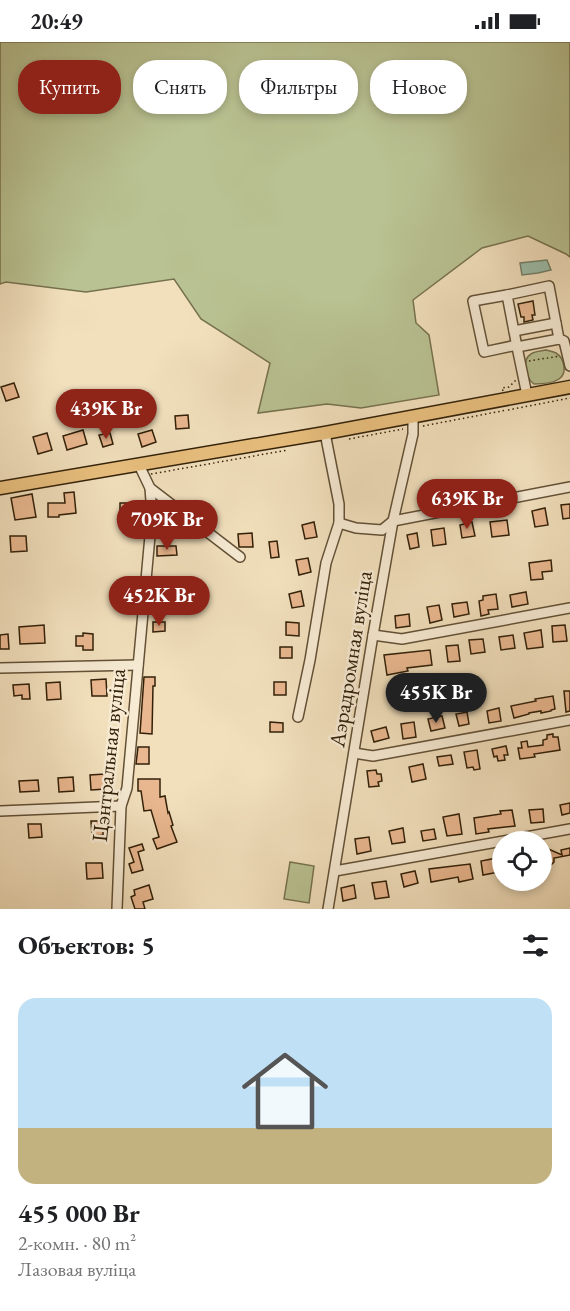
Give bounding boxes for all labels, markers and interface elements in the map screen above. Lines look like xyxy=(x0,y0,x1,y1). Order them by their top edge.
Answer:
text: 20:49 xyxy=(30,7,83,36)
chip: Купить xyxy=(18,60,121,114)
chip: Снять xyxy=(133,60,227,114)
chip: Фильтры xyxy=(239,60,358,114)
chip: Новое xyxy=(370,60,467,114)
pin: 439K Br xyxy=(51,389,161,440)
text: 439K Br xyxy=(70,395,142,421)
pin: 639K Br xyxy=(412,479,522,530)
text: 639K Br xyxy=(431,485,503,511)
pin: 709K Br xyxy=(112,500,222,551)
text: 709K Br xyxy=(131,506,203,532)
street label: Аэрадромная вуліца xyxy=(322,568,379,750)
pin: 452K Br xyxy=(104,576,214,627)
text: 452K Br xyxy=(123,582,195,608)
street label: Цэнтральная вуліца xyxy=(85,667,132,843)
pin: 455K Br xyxy=(381,673,491,724)
text: 455K Br xyxy=(400,679,472,705)
map controls xyxy=(492,831,552,891)
button: locate xyxy=(492,831,552,891)
text: Объектов: 5 xyxy=(18,928,155,962)
icon: filters xyxy=(519,929,552,962)
icon: home xyxy=(231,1037,339,1145)
text: 455 000 Br xyxy=(18,1196,140,1230)
text: 2-комн. · 80 m² xyxy=(18,1230,136,1256)
text: Лазовая вуліца xyxy=(18,1256,136,1282)

